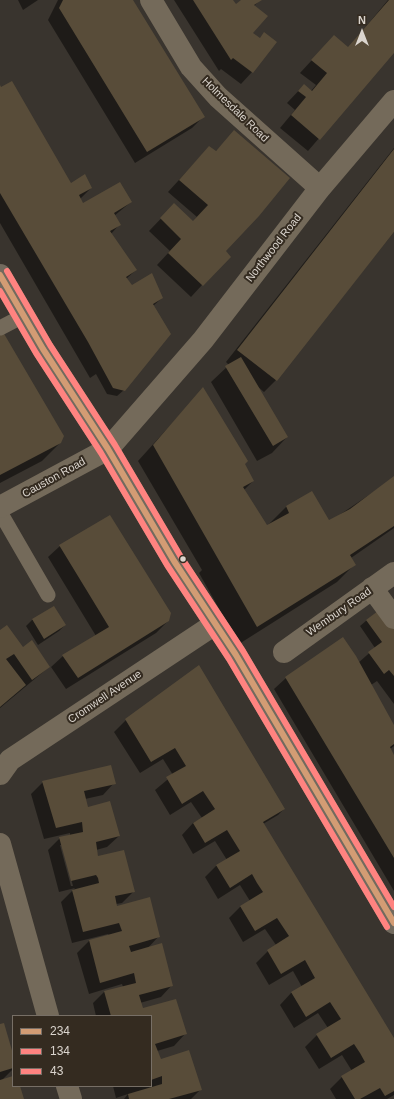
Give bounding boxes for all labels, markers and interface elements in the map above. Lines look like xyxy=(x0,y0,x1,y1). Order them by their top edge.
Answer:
north arrow xyxy=(342,12,382,52)
text: N xyxy=(358,14,366,26)
street label: Holmesdale Road xyxy=(199,75,271,145)
street label: Northwood Road xyxy=(243,211,305,285)
street label: Causton Road xyxy=(20,455,88,501)
unlabelled marker xyxy=(178,554,188,564)
street label: Wembury Road xyxy=(304,585,374,639)
street label: Cromwell Avenue xyxy=(66,667,144,727)
legend xyxy=(12,1015,152,1087)
text: 234 xyxy=(50,1024,70,1038)
text: 134 xyxy=(50,1044,70,1058)
text: 43 xyxy=(50,1064,63,1078)

